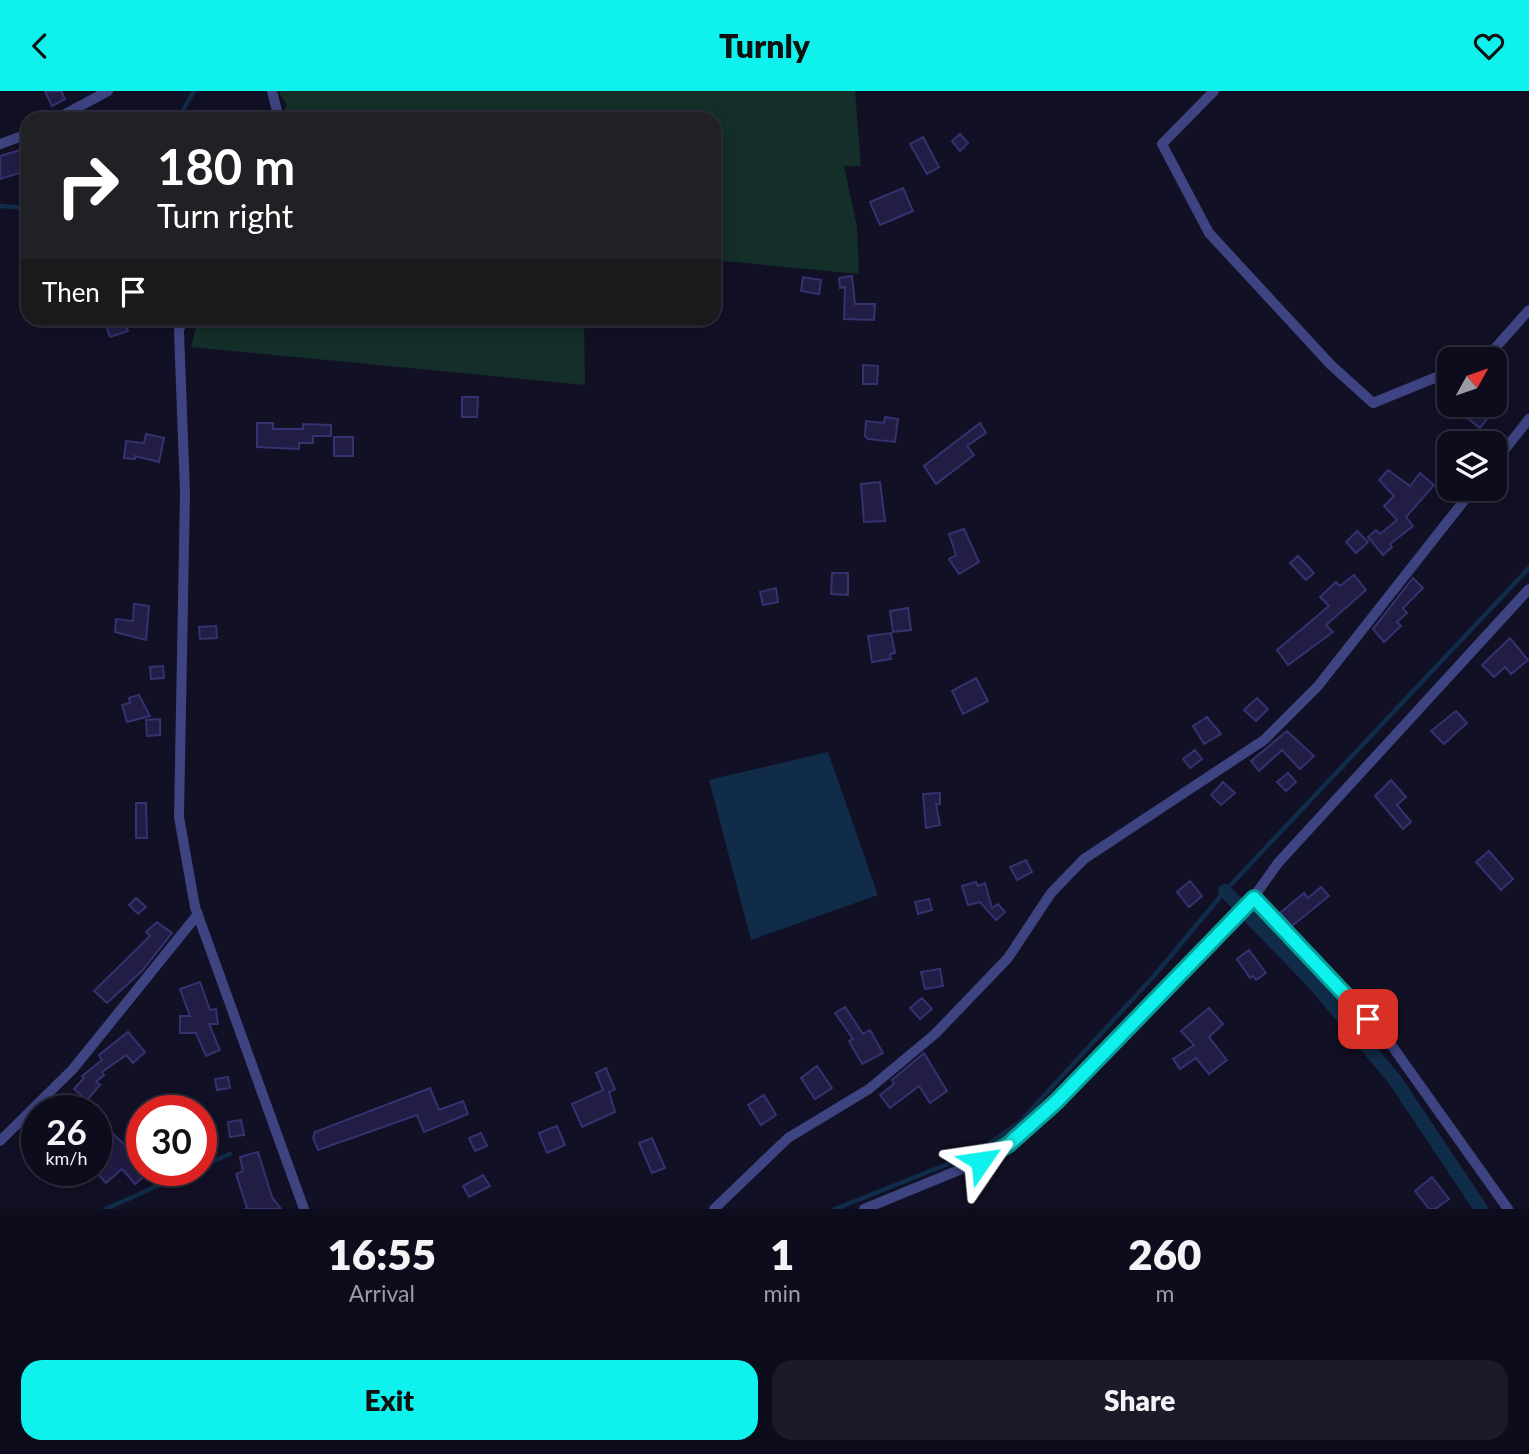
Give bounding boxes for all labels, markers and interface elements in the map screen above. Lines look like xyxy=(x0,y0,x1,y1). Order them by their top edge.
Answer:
text: Turnly xyxy=(719,26,810,65)
icon: back xyxy=(21,27,59,65)
icon: heart xyxy=(1470,27,1508,65)
text: 180 m xyxy=(157,137,295,195)
icon: right xyxy=(42,140,133,231)
text: Turn right xyxy=(157,196,293,235)
icon: arrive xyxy=(114,273,152,311)
text: Then xyxy=(42,276,100,308)
north arrow xyxy=(1437,347,1507,417)
map controls xyxy=(1437,347,1507,501)
button: layers xyxy=(1437,431,1507,501)
pin xyxy=(1338,989,1398,1049)
icon: arrive xyxy=(1349,1000,1387,1038)
speed limit sign: 30 xyxy=(126,1095,217,1186)
text: 26 xyxy=(46,1110,87,1152)
position arrow xyxy=(944,1124,1018,1198)
text: km/h xyxy=(45,1147,88,1169)
text: 16:55 xyxy=(328,1229,436,1279)
text: 1 xyxy=(770,1229,794,1279)
text: 260 xyxy=(1128,1229,1201,1279)
text: Arrival xyxy=(349,1279,415,1307)
text: min xyxy=(764,1279,801,1307)
text: m xyxy=(1155,1279,1174,1307)
button: Exit xyxy=(21,1360,758,1440)
button: Share xyxy=(772,1360,1508,1440)

